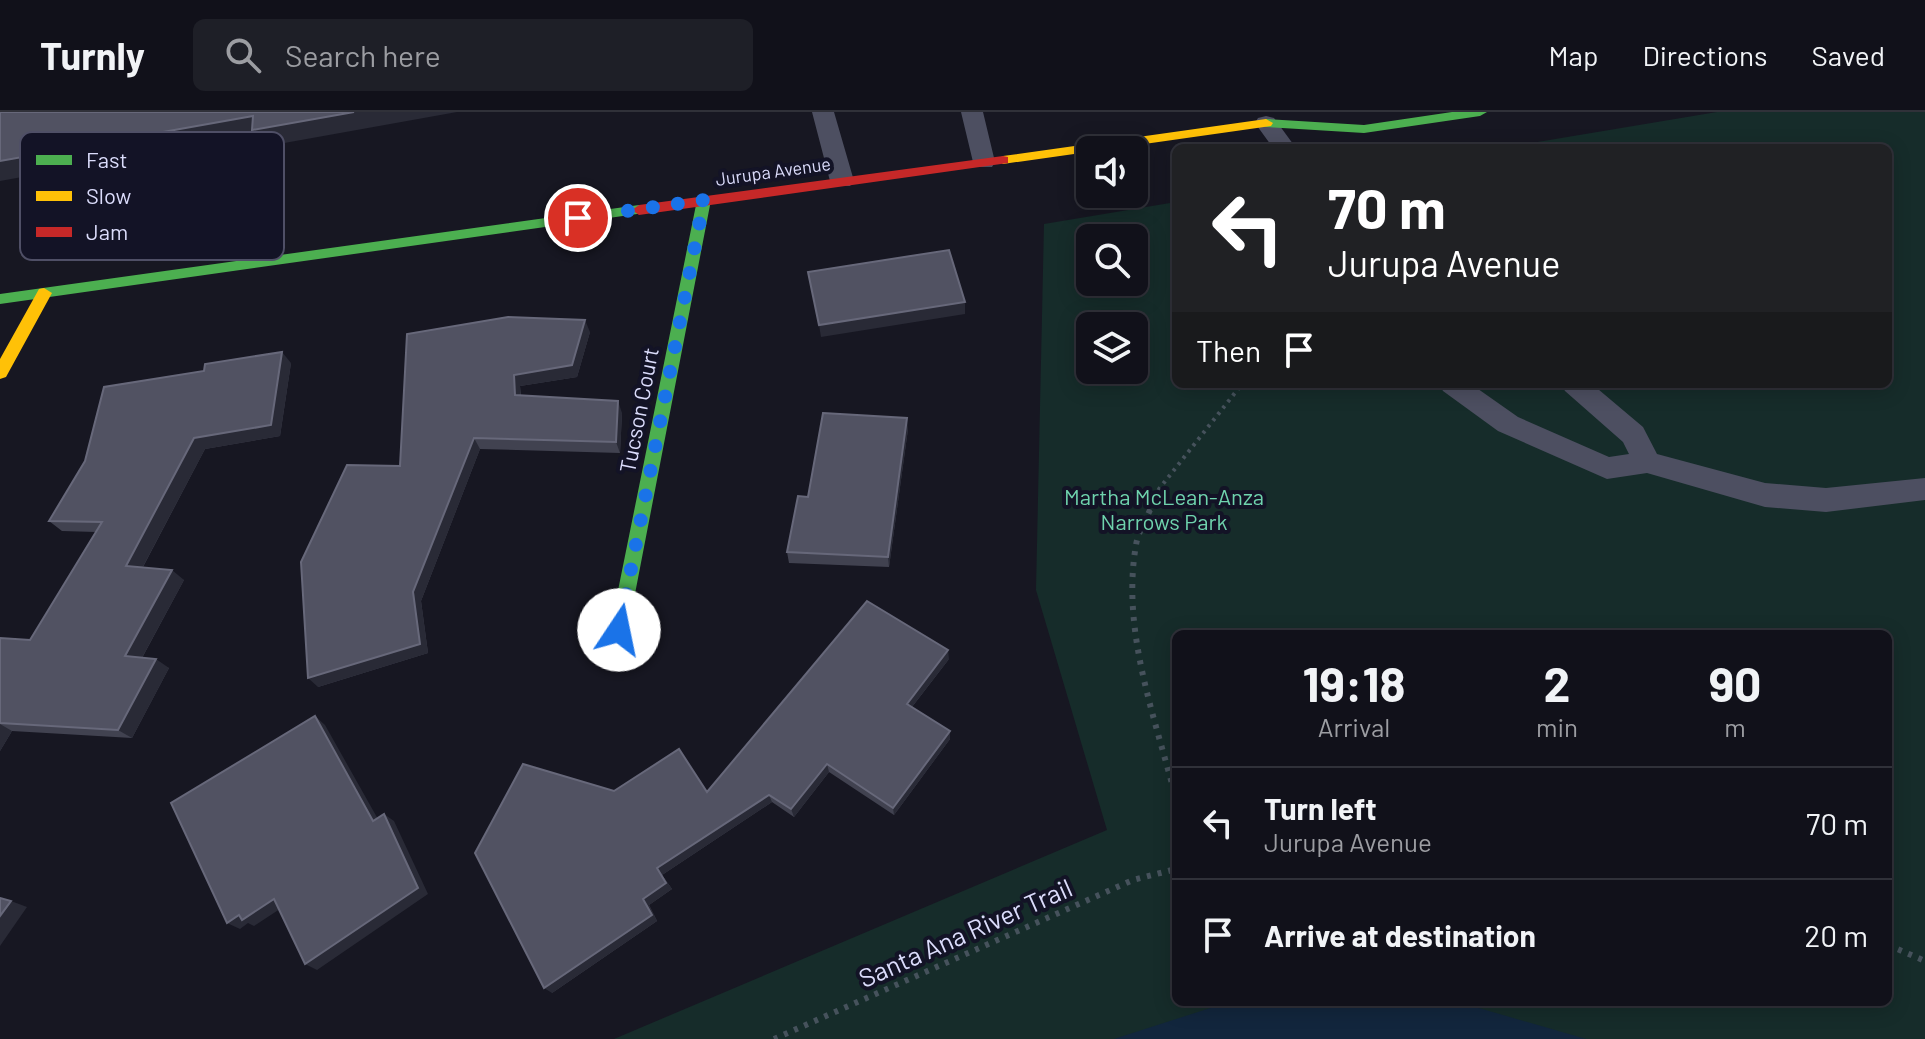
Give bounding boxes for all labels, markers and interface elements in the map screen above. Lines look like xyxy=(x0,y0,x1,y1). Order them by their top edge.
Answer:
search box xyxy=(193,19,753,91)
text: Turnly xyxy=(40,32,145,78)
icon: search xyxy=(221,33,265,77)
text: Search here xyxy=(285,37,441,73)
text: Map xyxy=(1549,38,1598,72)
text: Directions xyxy=(1642,38,1768,72)
text: Saved xyxy=(1812,38,1885,72)
legend xyxy=(20,132,284,260)
map controls xyxy=(1076,136,1148,384)
button: sound xyxy=(1076,136,1148,208)
text: Fast xyxy=(86,146,128,172)
street label: Jurupa Avenue xyxy=(714,152,832,190)
text: 70 m xyxy=(1328,173,1446,240)
icon: left xyxy=(1196,176,1300,280)
text: Slow xyxy=(86,182,131,208)
pin xyxy=(544,184,612,252)
icon: arrive xyxy=(556,196,600,240)
text: Jam xyxy=(86,218,128,244)
button: search xyxy=(1076,224,1148,296)
text: Jurupa Avenue xyxy=(1328,241,1560,284)
button: layers xyxy=(1076,312,1148,384)
icon: arrive xyxy=(1277,328,1321,372)
text: Then xyxy=(1196,332,1261,368)
street label: Tucson Court xyxy=(613,345,663,475)
park label: Martha McLean-Anza Narrows Park xyxy=(1064,483,1264,534)
position arrow xyxy=(577,588,661,672)
text: 19:18 xyxy=(1303,654,1405,712)
text: 2 xyxy=(1544,654,1570,712)
text: 90 xyxy=(1709,654,1761,712)
text: Arrival xyxy=(1318,711,1390,742)
text: min xyxy=(1536,711,1578,742)
text: m xyxy=(1724,711,1746,742)
text: Turn left xyxy=(1264,790,1377,826)
icon: left xyxy=(1196,801,1240,845)
text: 70 m xyxy=(1806,805,1868,841)
text: Jurupa Avenue xyxy=(1264,826,1432,857)
street label: Santa Ana River Trail xyxy=(853,871,1077,993)
icon: arrive xyxy=(1196,913,1240,957)
text: Arrive at destination xyxy=(1264,917,1536,953)
text: 20 m xyxy=(1804,917,1868,953)

